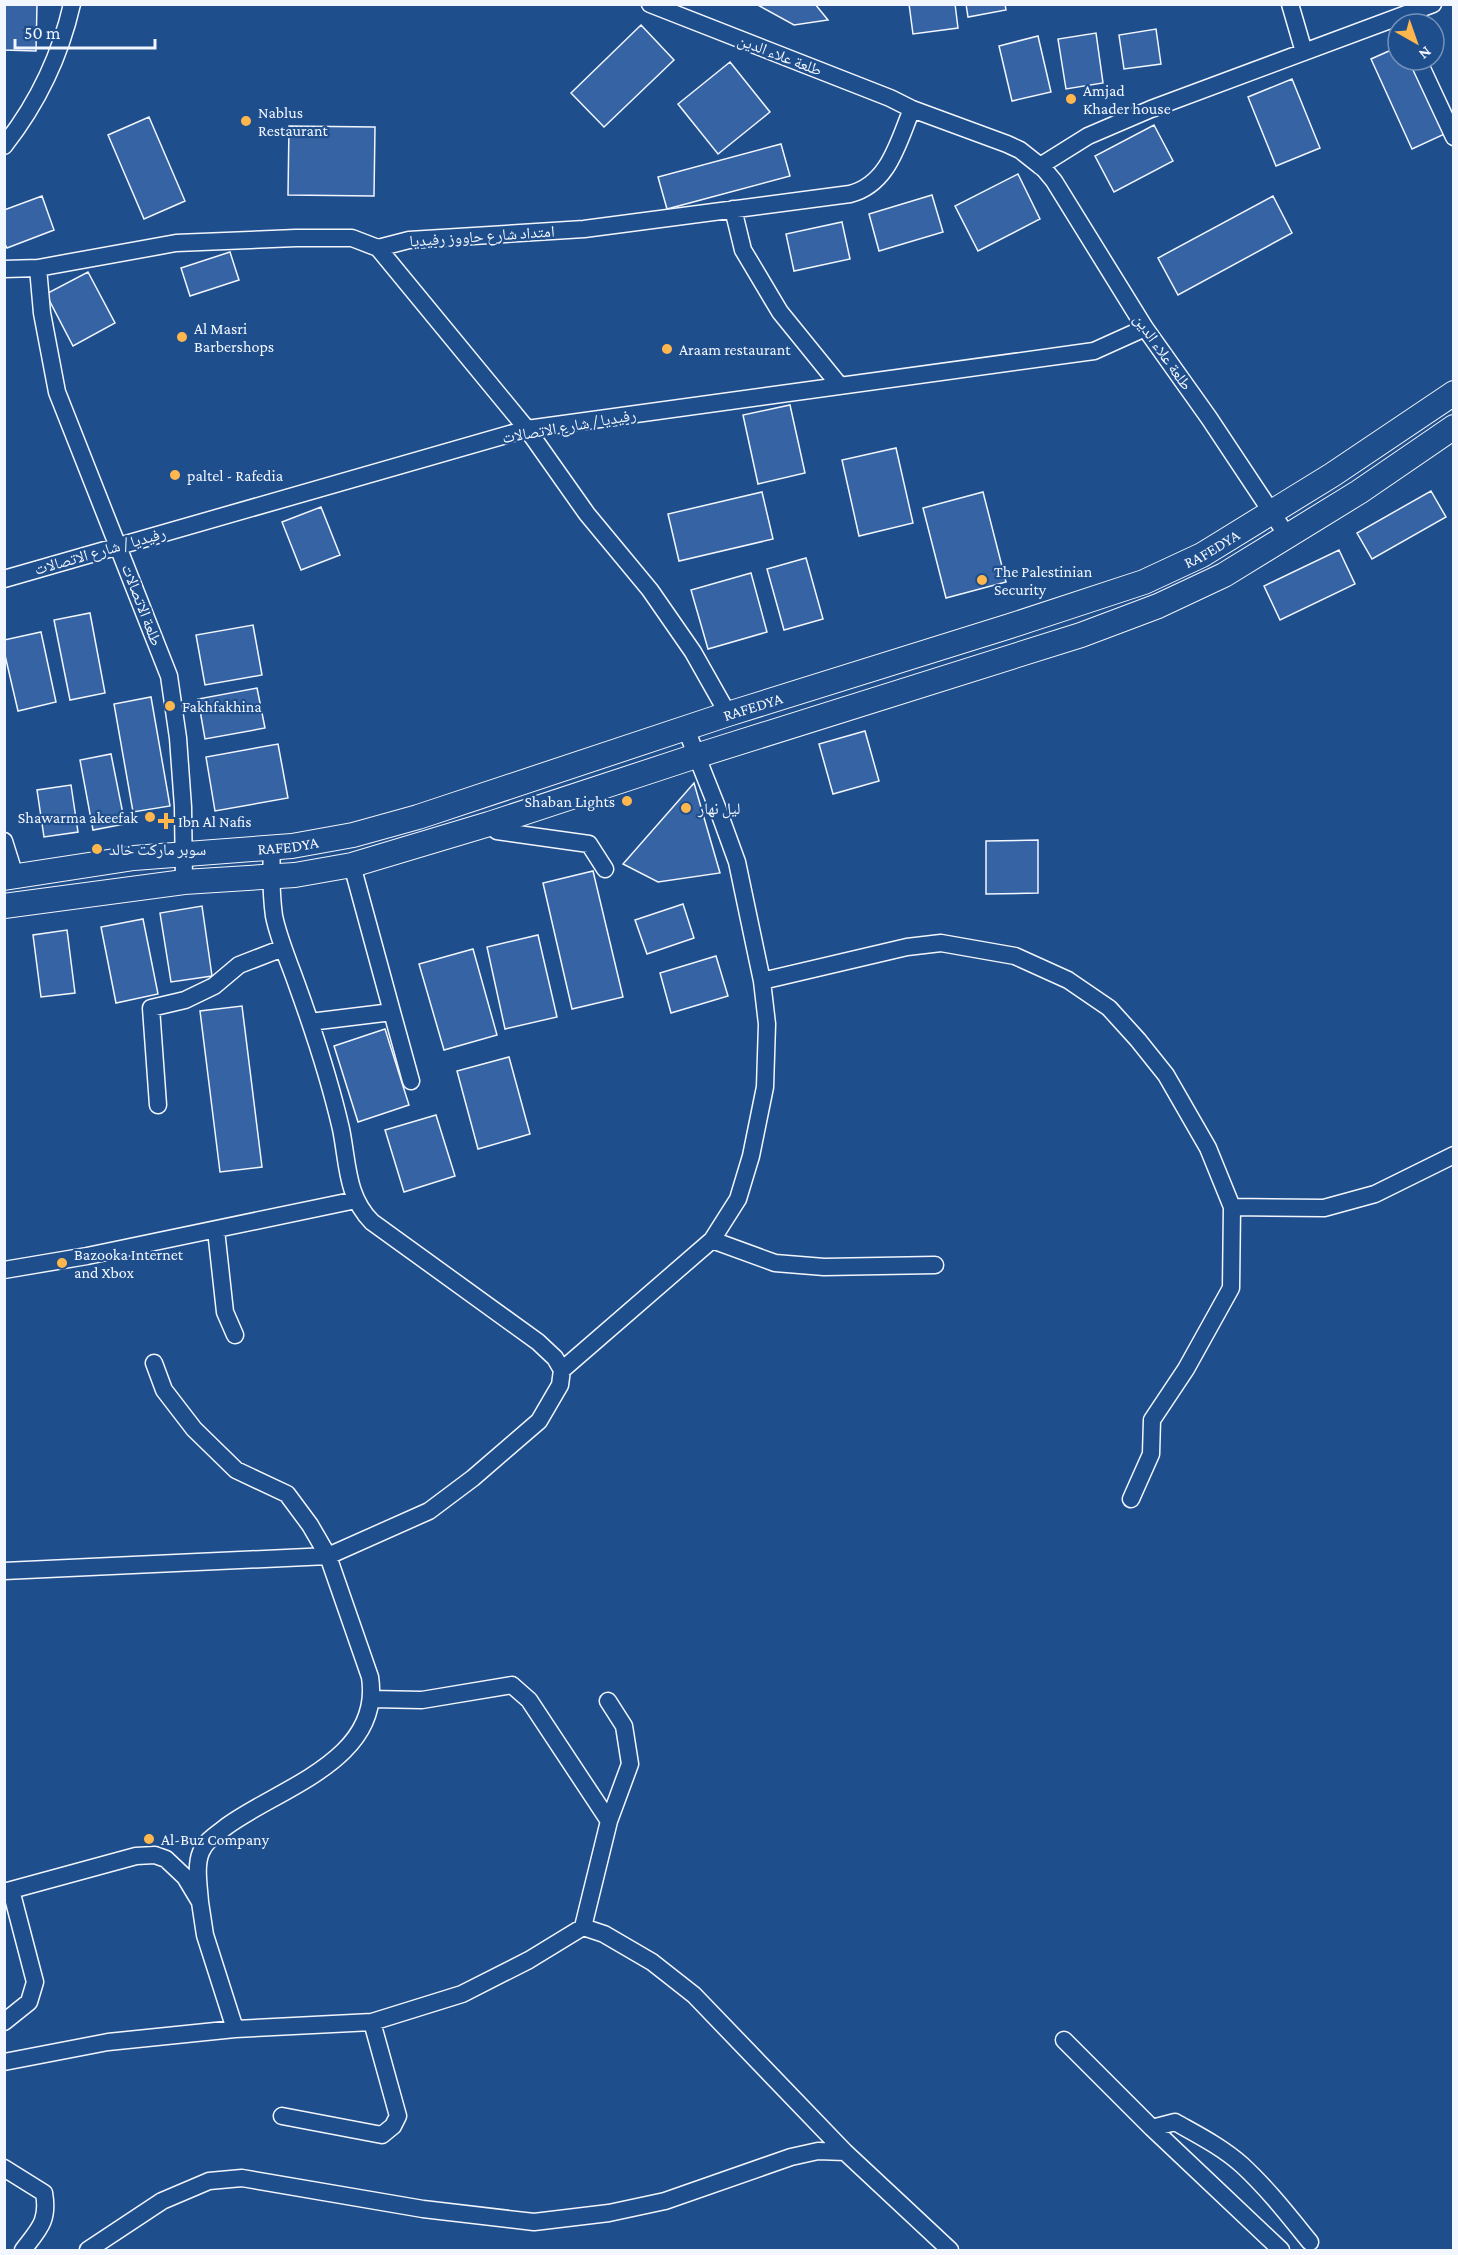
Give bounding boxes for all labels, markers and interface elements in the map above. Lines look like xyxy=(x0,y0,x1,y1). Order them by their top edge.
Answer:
scale bar xyxy=(15,12,154,50)
north arrow xyxy=(1386,12,1446,72)
text: 50 m xyxy=(24,23,61,43)
street label: طلعة علاء الدين xyxy=(735,31,825,81)
text: N xyxy=(1416,43,1435,63)
place label: Amjad Khader house xyxy=(1083,82,1171,117)
marker: Amjad Khader house xyxy=(1064,92,1078,106)
place label: Nablus Restaurant xyxy=(258,104,328,139)
marker: Nablus Restaurant xyxy=(239,114,253,128)
street label: امتداد شارع حاووز رفيديا xyxy=(409,222,555,252)
street label: طلعة علاء الدين xyxy=(1129,311,1195,394)
place label: Al Masri Barbershops xyxy=(194,320,274,356)
marker: Al Masri Barbershops xyxy=(175,330,189,344)
place label: Araam restaurant xyxy=(679,341,791,358)
marker: Araam restaurant xyxy=(660,342,674,356)
street label: رفيديا / شارع الاتصالات xyxy=(501,406,638,448)
place label: paltel - Rafedia xyxy=(187,467,284,485)
marker: paltel - Rafedia xyxy=(168,468,182,482)
street label: رفيديا / شارع الاتصالات xyxy=(32,524,168,580)
street label: RAFEDYA xyxy=(1181,525,1243,571)
street label: طلعة الاتصالات xyxy=(119,562,165,648)
place label: The Palestinian Security xyxy=(994,563,1093,599)
marker: The Palestinian Security xyxy=(975,573,989,587)
street label: RAFEDYA xyxy=(721,689,785,724)
place label: Fakhfakhina xyxy=(182,698,262,715)
marker: Fakhfakhina xyxy=(163,699,177,713)
place label: Shaban Lights xyxy=(524,793,615,811)
marker: Shaban Lights xyxy=(620,794,634,808)
place label: ليل نهار xyxy=(697,800,740,819)
marker: ليل نهار xyxy=(679,801,693,815)
place label: Shawarma akeefak xyxy=(18,809,138,826)
marker: Shawarma akeefak xyxy=(143,810,157,824)
place label: Ibn Al Nafis xyxy=(178,813,252,830)
marker: Ibn Al Nafis xyxy=(159,814,173,828)
street label: RAFEDYA xyxy=(257,833,321,857)
place label: سوبر مارکت خالد xyxy=(109,841,206,859)
marker: سوبر مارکت خالد xyxy=(90,842,104,856)
place label: Bazooka Internet and Xbox xyxy=(74,1246,184,1281)
marker: Bazooka Internet and Xbox xyxy=(55,1256,69,1270)
place label: Al-Buz Company xyxy=(161,1831,270,1849)
marker: Al-Buz Company xyxy=(142,1832,156,1846)

